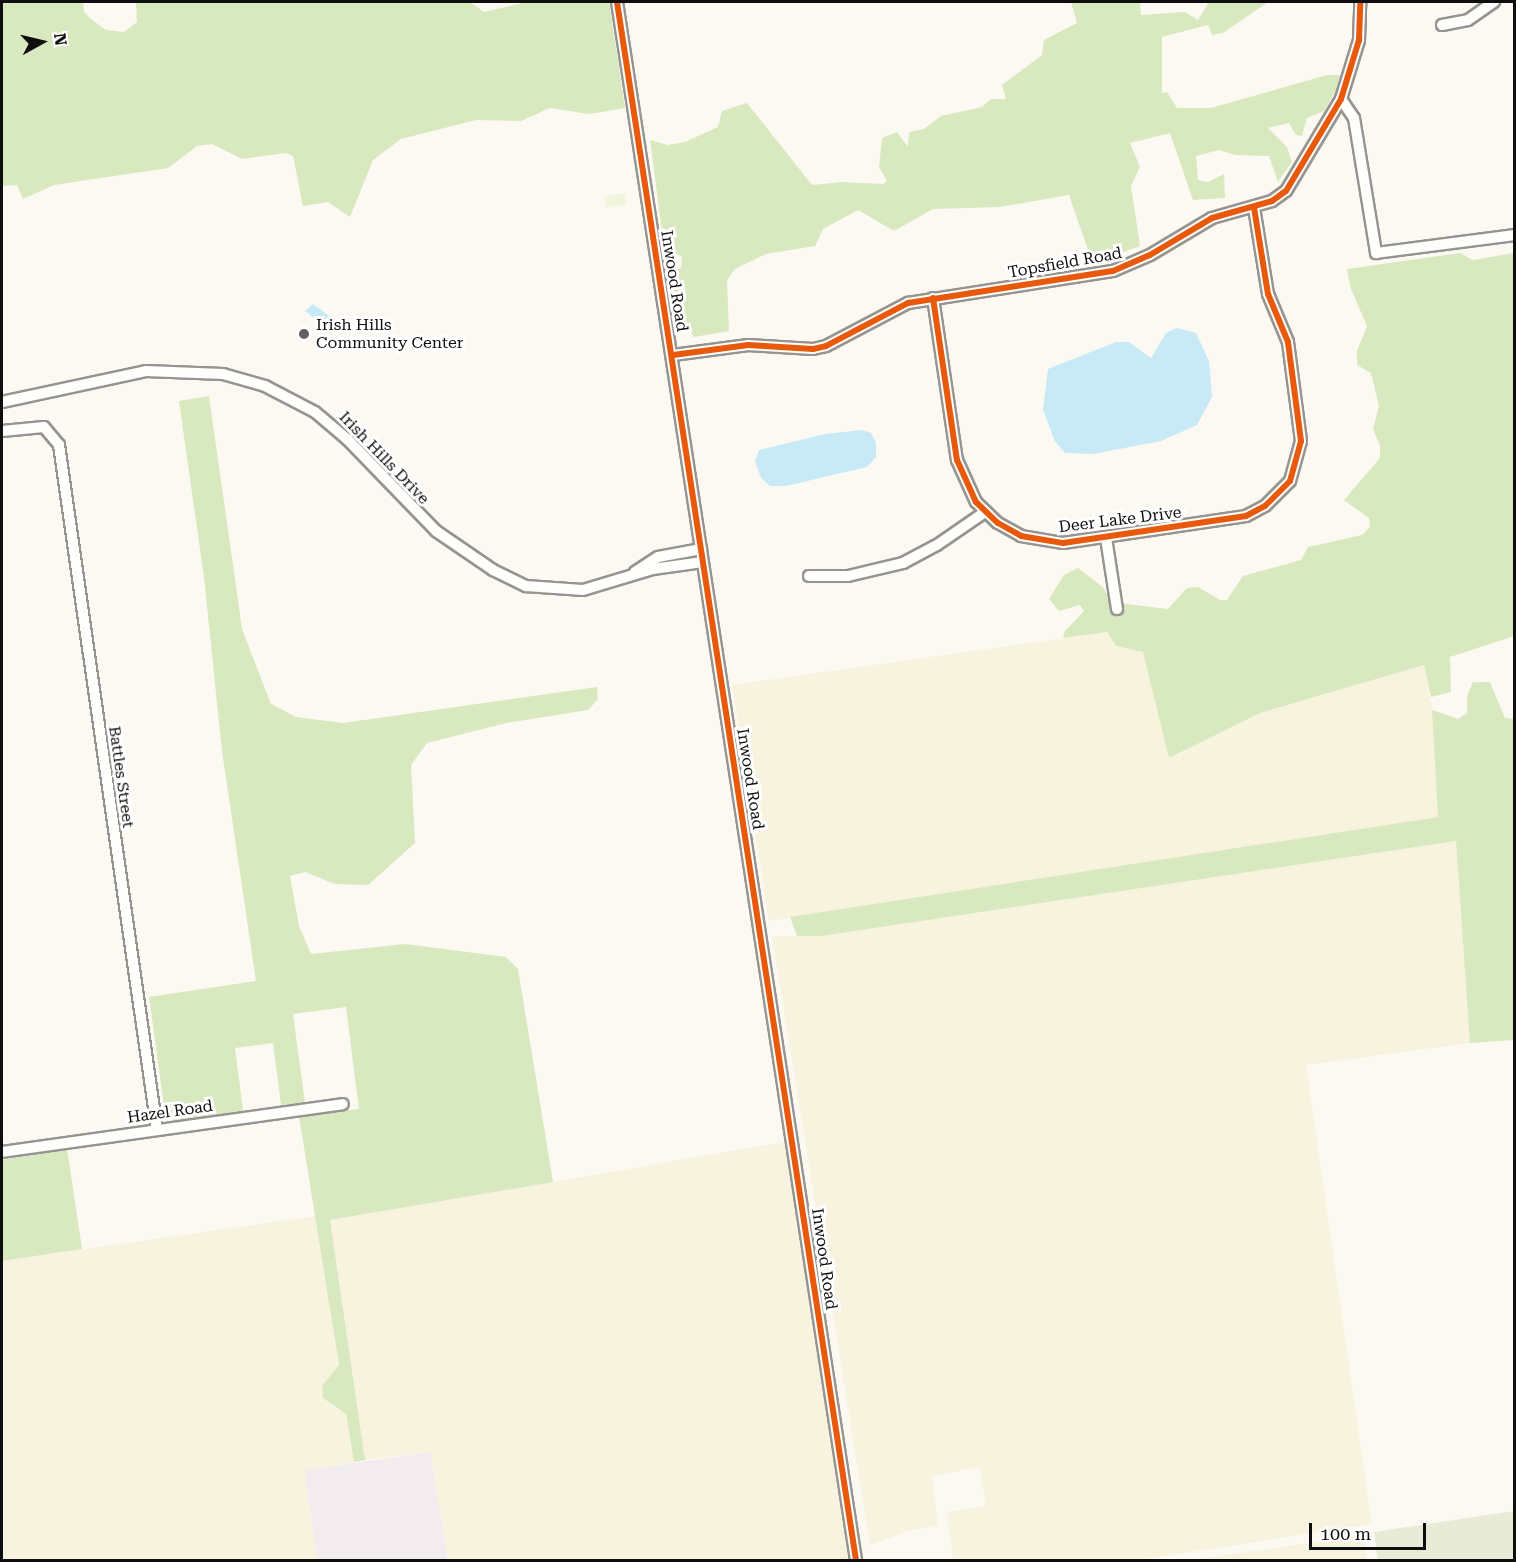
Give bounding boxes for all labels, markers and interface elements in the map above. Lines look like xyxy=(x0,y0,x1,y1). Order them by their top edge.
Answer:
north arrow xyxy=(12,12,72,72)
text: N xyxy=(50,32,71,47)
street label: Inwood Road xyxy=(657,229,691,333)
street label: Topsfield Road xyxy=(1007,244,1123,282)
place label: Irish Hills Community Center xyxy=(316,315,463,353)
marker: Irish Hills Community Center xyxy=(297,327,311,341)
street label: Irish Hills Drive xyxy=(335,408,433,508)
street label: Deer Lake Drive xyxy=(1057,503,1183,537)
street label: Battles Street xyxy=(104,725,138,829)
street label: Inwood Road xyxy=(733,727,767,831)
street label: Hazel Road xyxy=(126,1096,214,1128)
street label: Inwood Road xyxy=(807,1207,841,1311)
scale bar xyxy=(1312,1511,1429,1549)
text: 100 m xyxy=(1320,1523,1371,1544)

